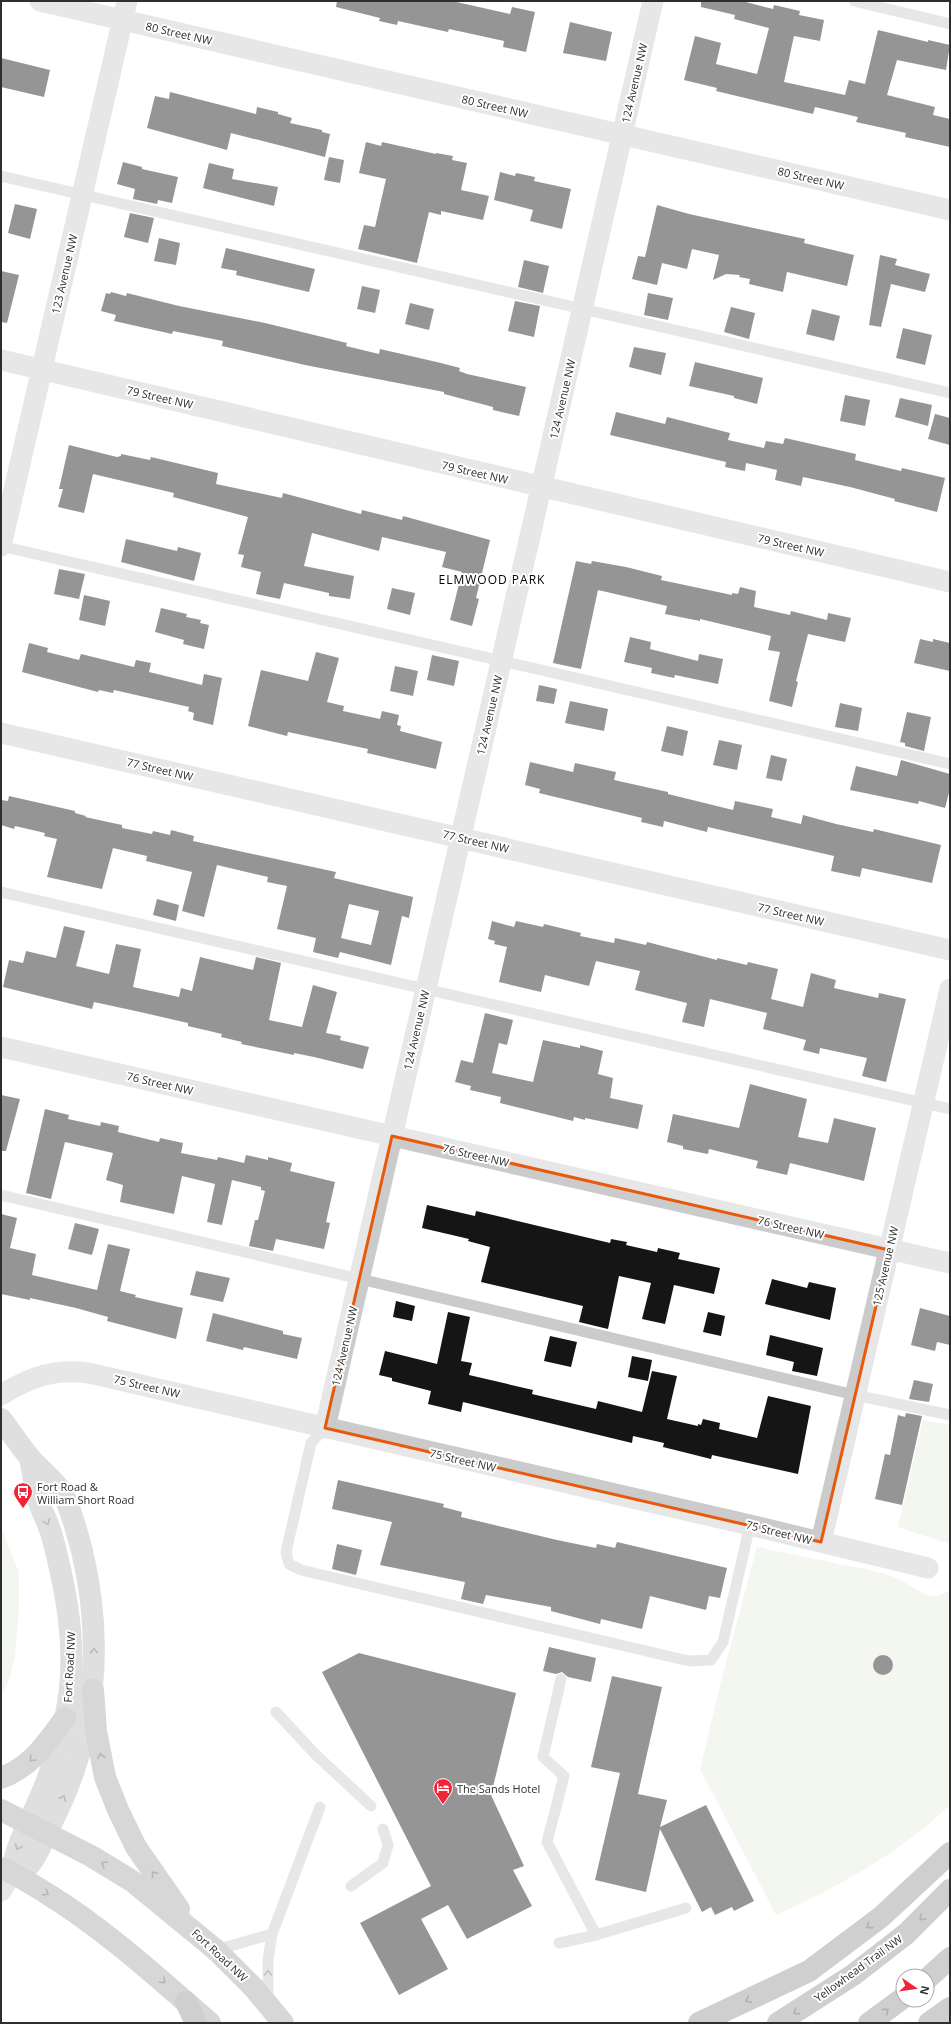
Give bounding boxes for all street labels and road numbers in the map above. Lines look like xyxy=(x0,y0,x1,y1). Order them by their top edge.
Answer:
street label: 80 Street NW xyxy=(144,18,214,48)
street label: 124 Avenue NW xyxy=(618,42,650,124)
street label: 80 Street NW xyxy=(460,91,530,121)
street label: 80 Street NW xyxy=(776,163,846,193)
street label: 123 Avenue NW xyxy=(48,233,80,315)
street label: 124 Avenue NW xyxy=(546,358,578,440)
street label: 79 Street NW xyxy=(125,382,195,412)
street label: 79 Street NW xyxy=(440,457,510,487)
street label: 79 Street NW xyxy=(756,530,826,560)
street label: 124 Avenue NW xyxy=(473,674,505,756)
street label: 77 Street NW xyxy=(125,754,195,784)
street label: 77 Street NW xyxy=(441,826,511,856)
street label: 77 Street NW xyxy=(756,899,826,929)
street label: 124 Avenue NW xyxy=(400,989,432,1071)
street label: 76 Street NW xyxy=(125,1068,195,1098)
street label: 76 Street NW xyxy=(441,1140,511,1170)
street label: 76 Street NW xyxy=(756,1212,826,1242)
street label: 125 Avenue NW xyxy=(869,1225,901,1307)
street label: 124 Avenue NW xyxy=(328,1305,360,1387)
street label: 75 Street NW xyxy=(112,1371,182,1401)
street label: 75 Street NW xyxy=(428,1445,498,1475)
street label: 75 Street NW xyxy=(744,1517,814,1547)
street label: Fort Road NW xyxy=(60,1631,78,1703)
street label: Fort Road NW xyxy=(189,1925,251,1985)
street label: Yellowhead Trail NW xyxy=(811,1931,905,2005)

